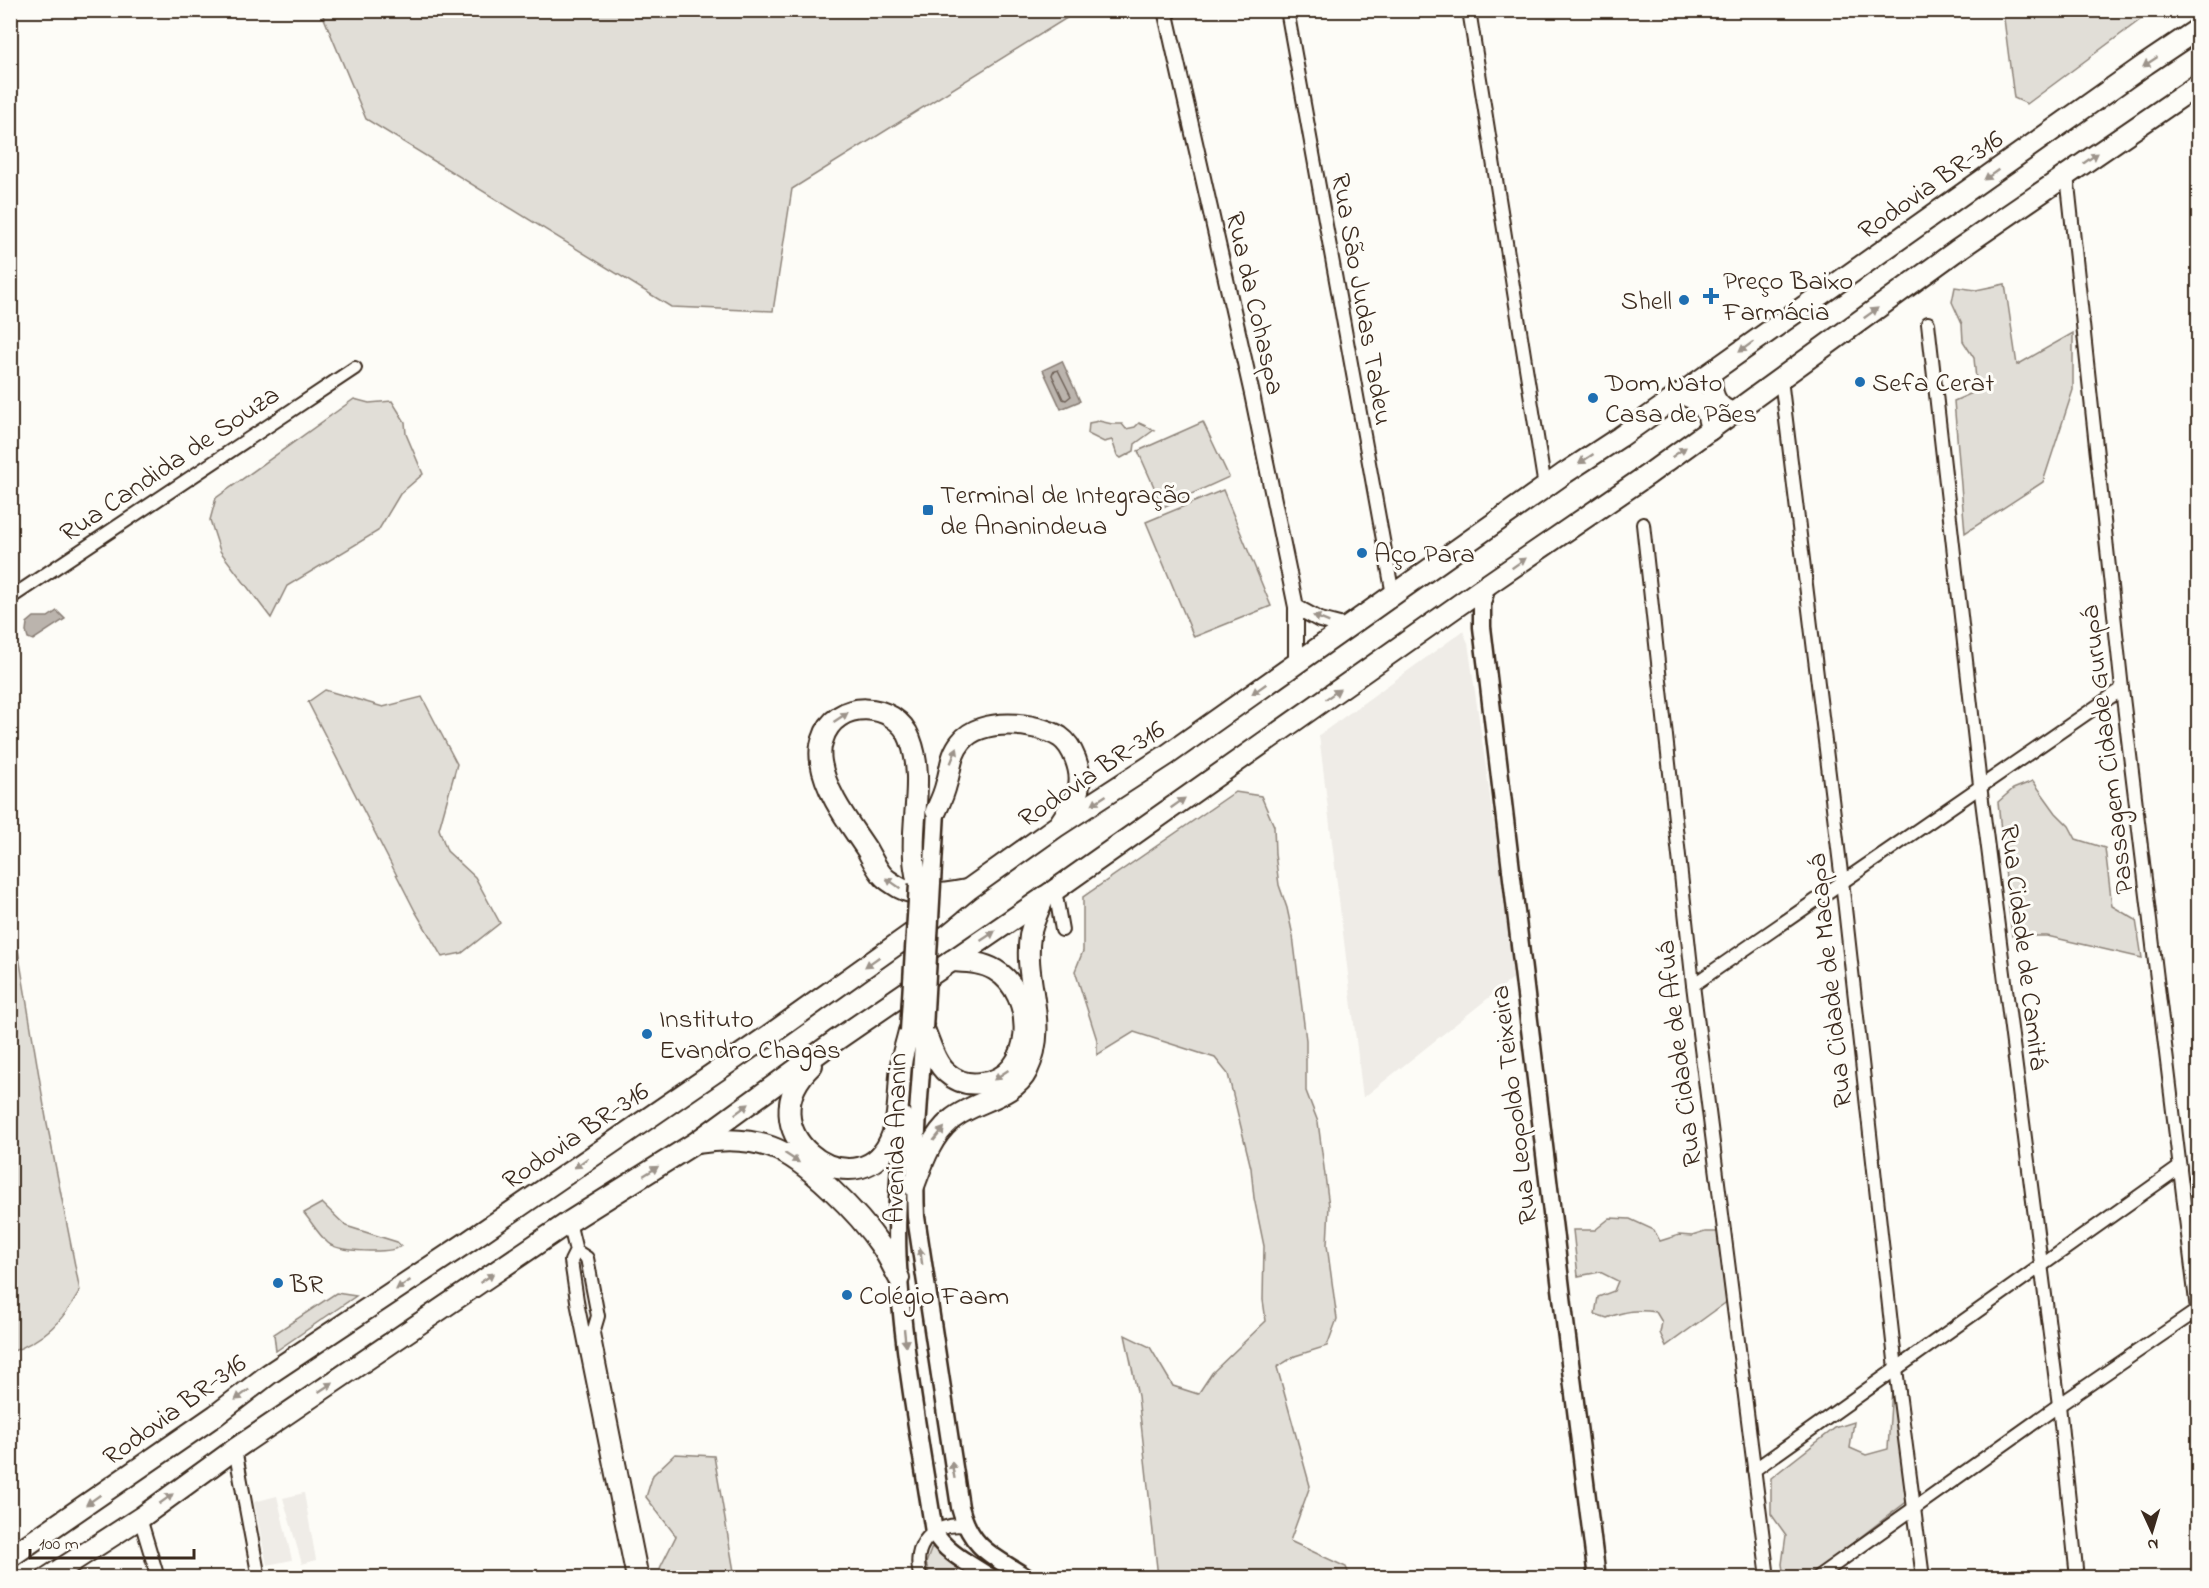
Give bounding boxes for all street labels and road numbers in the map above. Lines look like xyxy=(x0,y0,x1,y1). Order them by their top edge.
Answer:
street label: Rodovia BR-316 xyxy=(1851,121,2012,251)
street label: Rua São Judas Tadeu xyxy=(1319,171,1402,428)
street label: Rua da Cohaspa xyxy=(1214,208,1294,399)
street label: Rua Candida de Souza xyxy=(53,377,288,553)
street label: Passagem Cidade Gurupá xyxy=(2071,603,2146,896)
street label: Rodovia BR-316 xyxy=(1011,711,1174,839)
street label: Rua Cidade de Camitá xyxy=(1988,822,2057,1073)
street label: Rua Cidade de Macapá xyxy=(1799,852,1864,1110)
street label: Rua Cidade de Afuá xyxy=(1647,938,1714,1169)
street label: Rua Leopoldo Teixeira xyxy=(1481,983,1549,1226)
street label: Avenida Ananin xyxy=(877,1052,918,1224)
street label: Rodovia BR-316 xyxy=(495,1073,658,1201)
street label: Rodovia BR-316 xyxy=(95,1345,256,1477)

